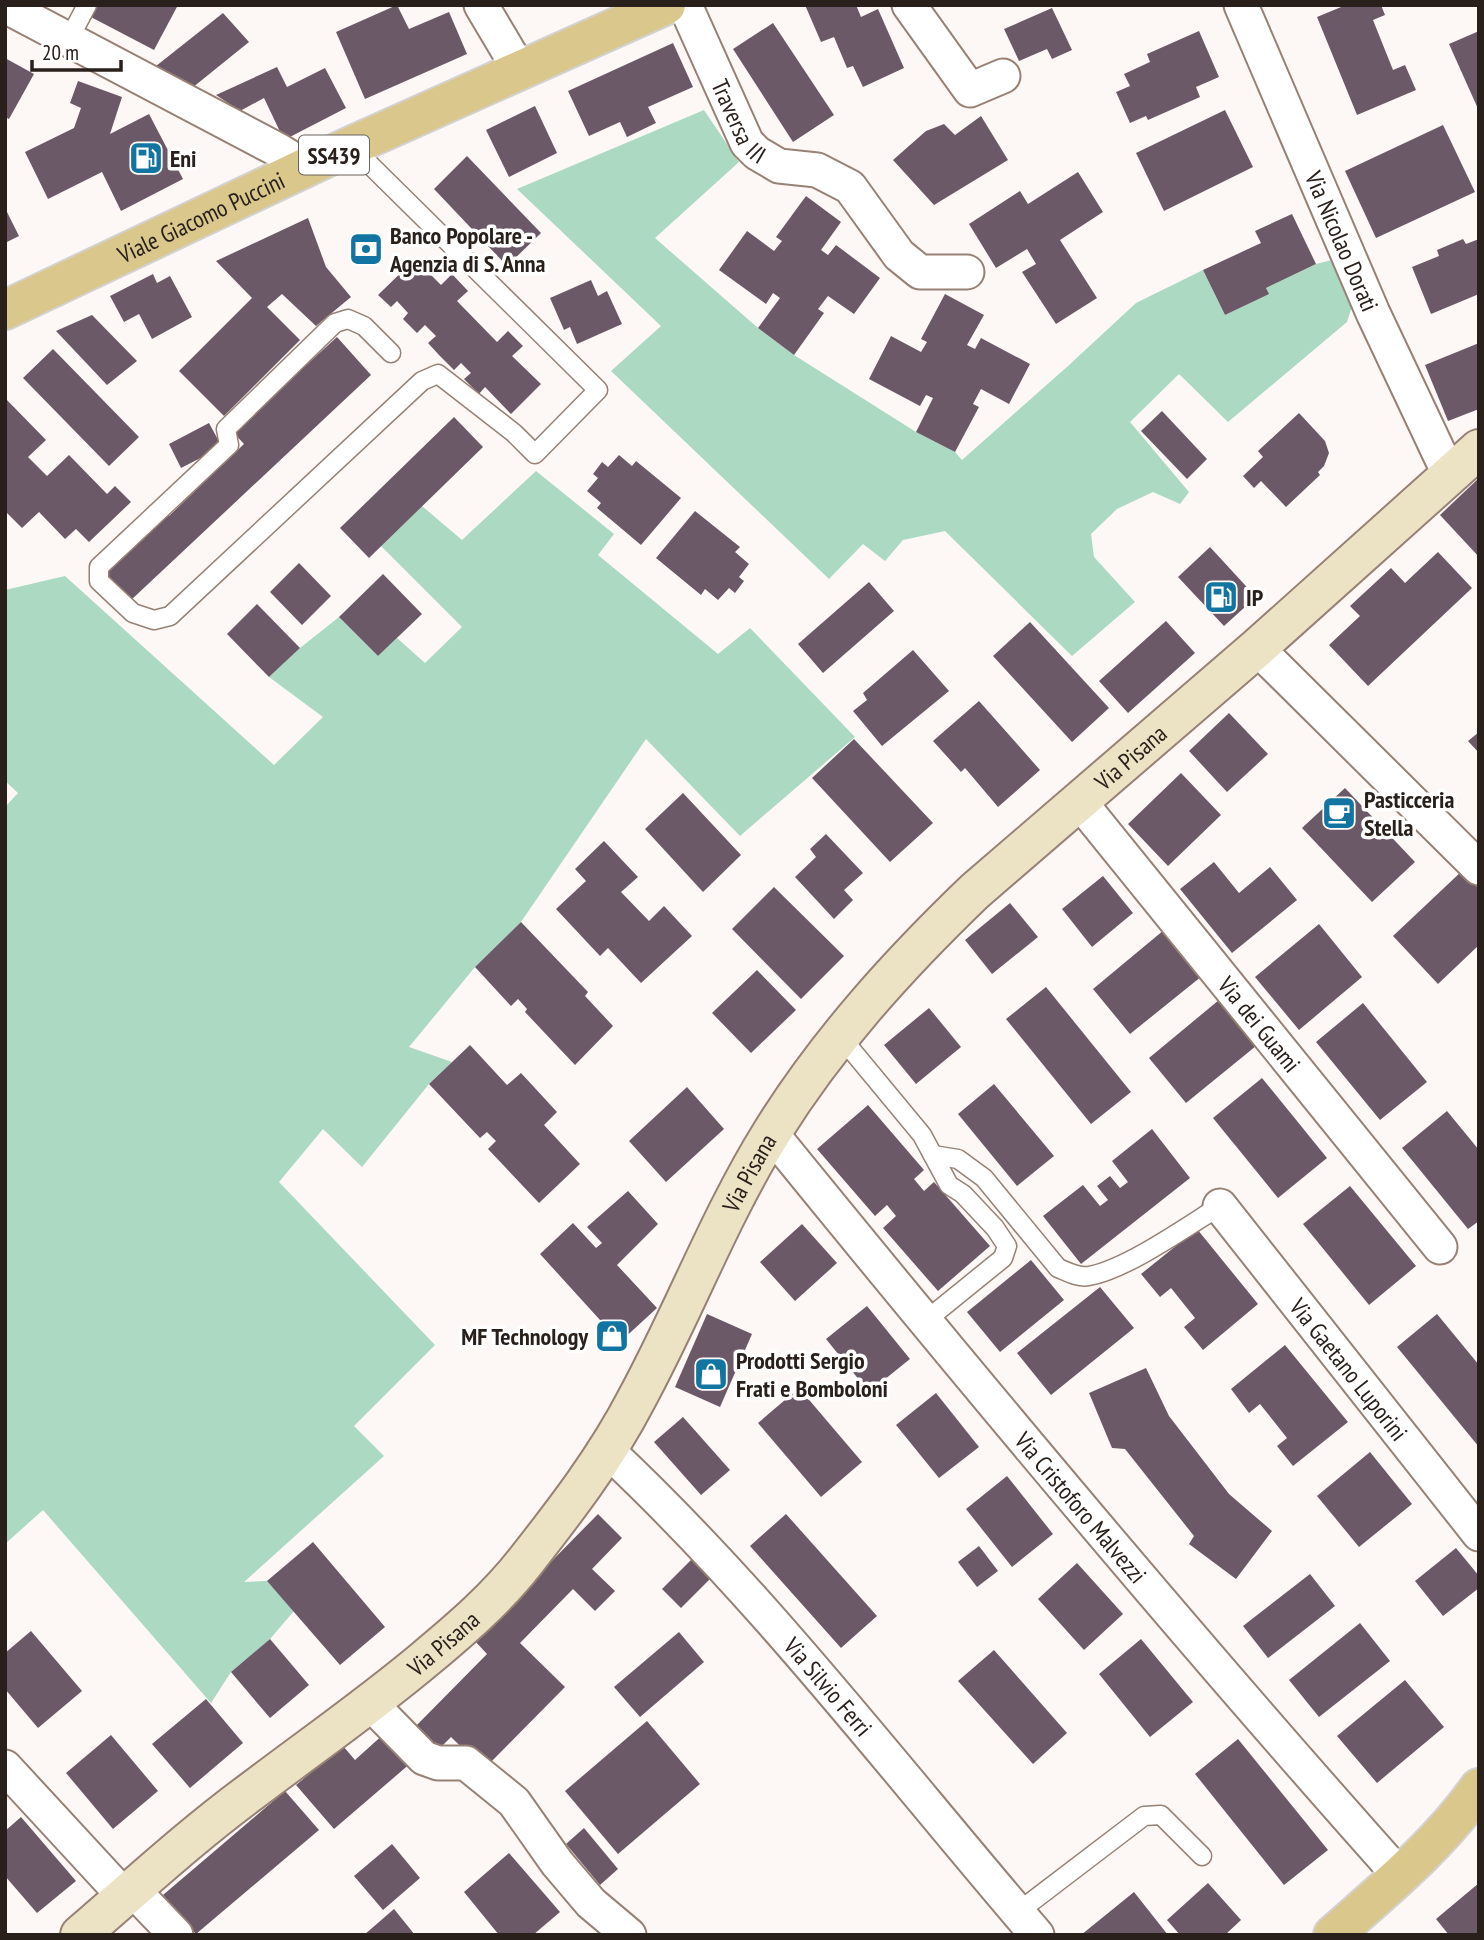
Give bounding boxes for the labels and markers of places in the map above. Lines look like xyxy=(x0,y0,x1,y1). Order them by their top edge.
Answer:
fuel station icon: Eni xyxy=(127,139,165,177)
place label: Eni xyxy=(170,143,197,174)
place label: Banco Popolare - Agenzia di S. Anna xyxy=(389,220,546,279)
bank icon: Banco Popolare - Agenzia di S. Anna xyxy=(347,230,385,268)
fuel station icon: IP xyxy=(1202,578,1240,616)
place label: IP xyxy=(1246,582,1264,613)
place label: Pasticceria Stella xyxy=(1364,784,1454,843)
cafe icon: Pasticceria Stella xyxy=(1320,794,1358,832)
shop icon: MF Technology xyxy=(593,1317,631,1355)
place label: MF Technology xyxy=(461,1321,588,1352)
place label: Prodotti Sergio Frati e Bomboloni xyxy=(736,1345,888,1404)
shop icon: Prodotti Sergio Frati e Bomboloni xyxy=(692,1355,730,1393)

